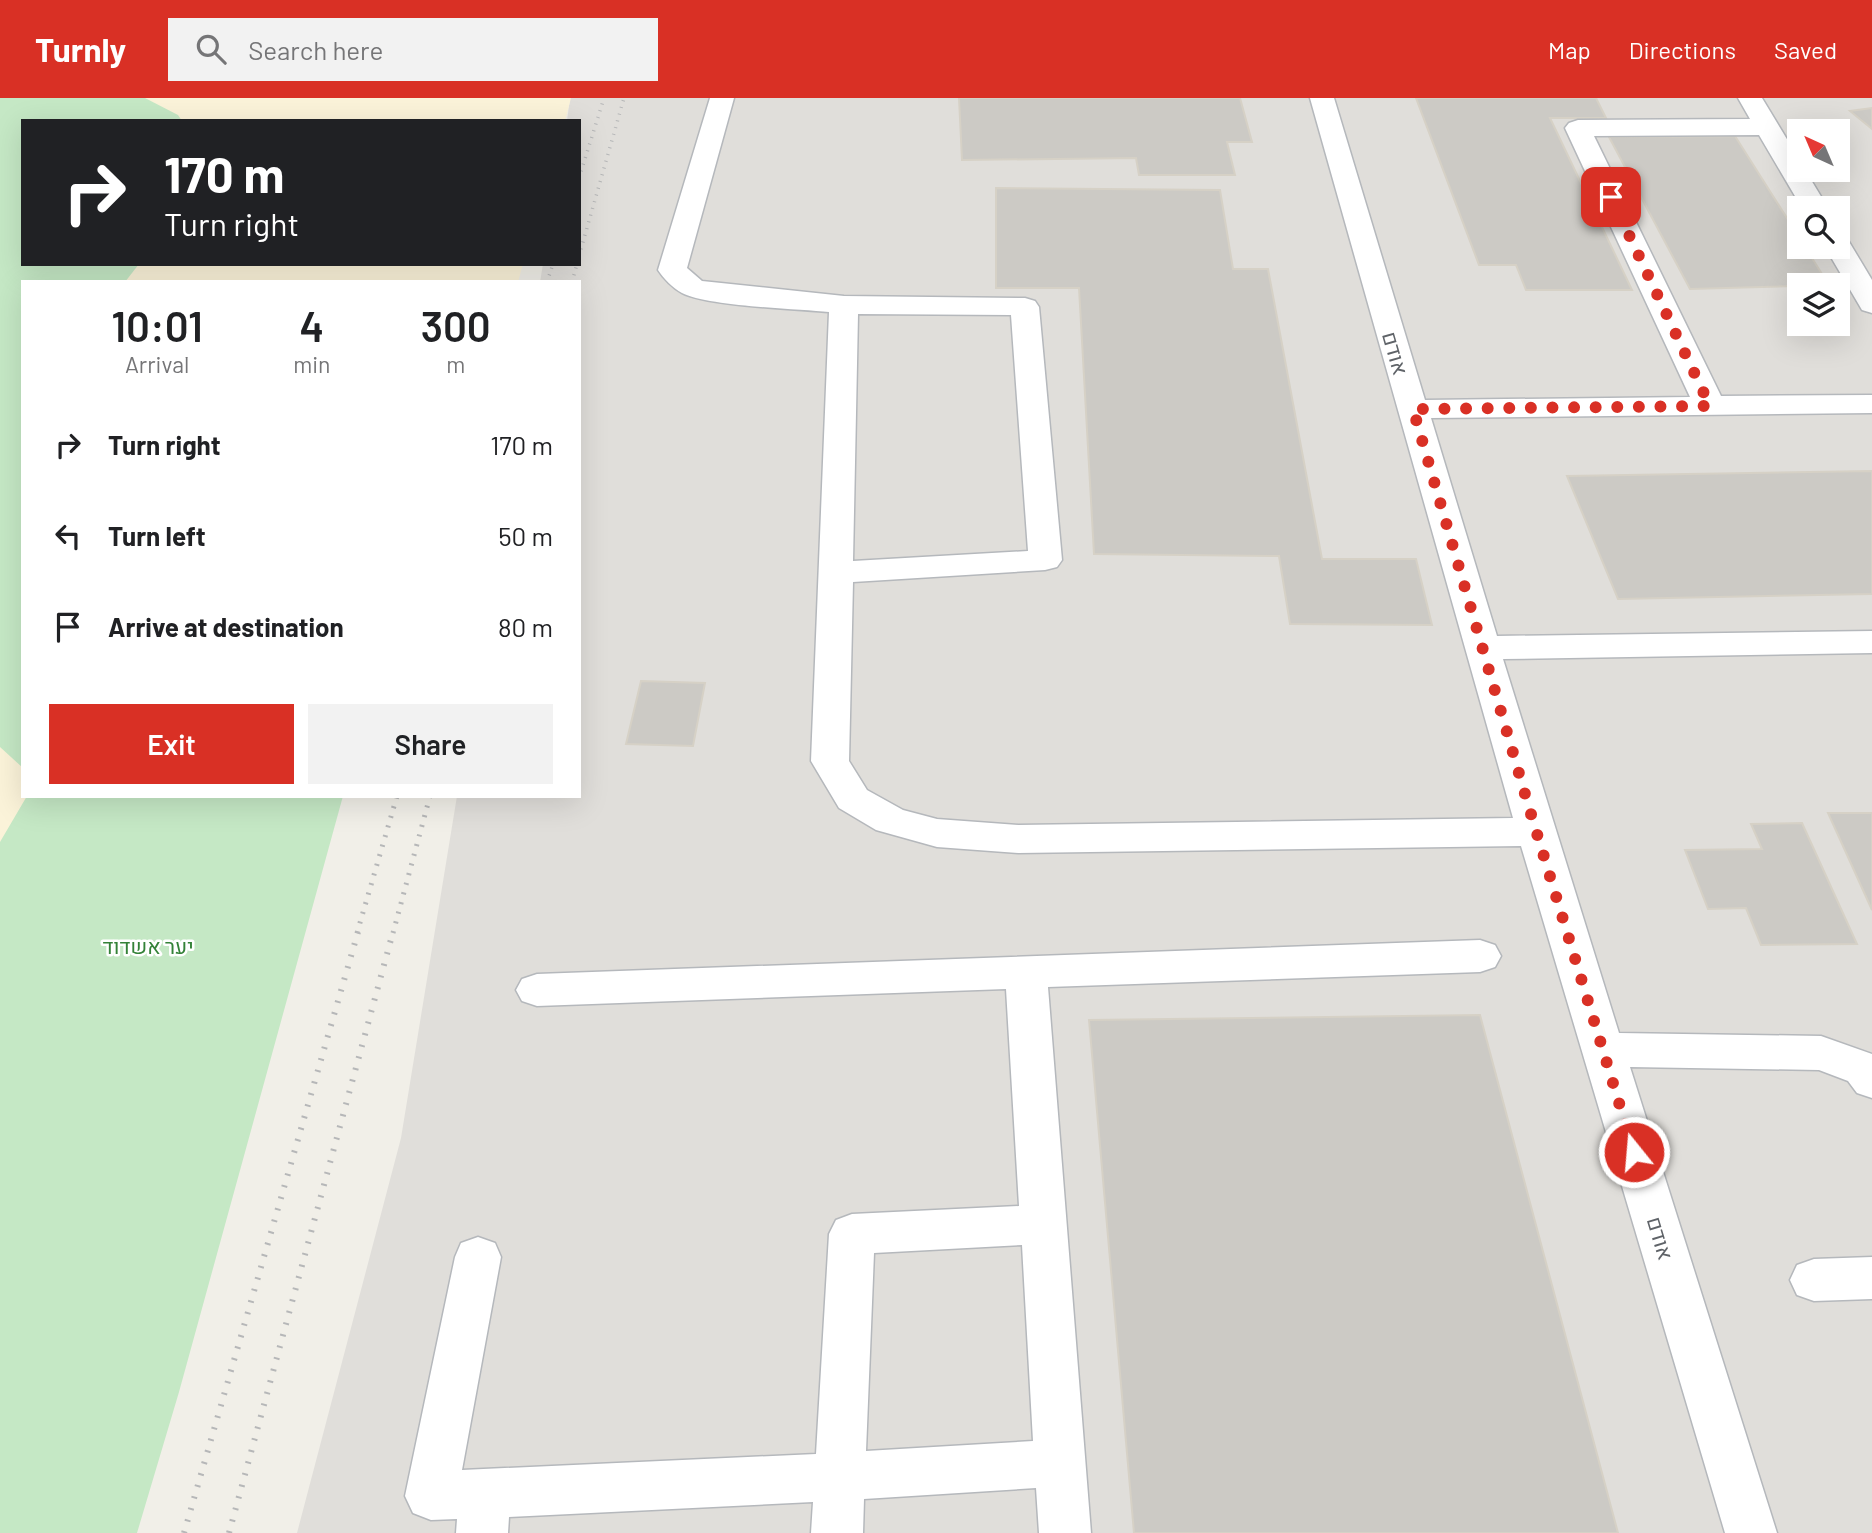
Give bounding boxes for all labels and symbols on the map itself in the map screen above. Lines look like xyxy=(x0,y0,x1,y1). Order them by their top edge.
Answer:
north arrow xyxy=(1787,119,1850,182)
pin xyxy=(1581,167,1641,227)
street label: אודם xyxy=(1378,328,1414,378)
park label: יער אשדוד xyxy=(102,933,194,958)
position arrow xyxy=(1597,1115,1671,1189)
street label: אודם xyxy=(1643,1213,1679,1263)

